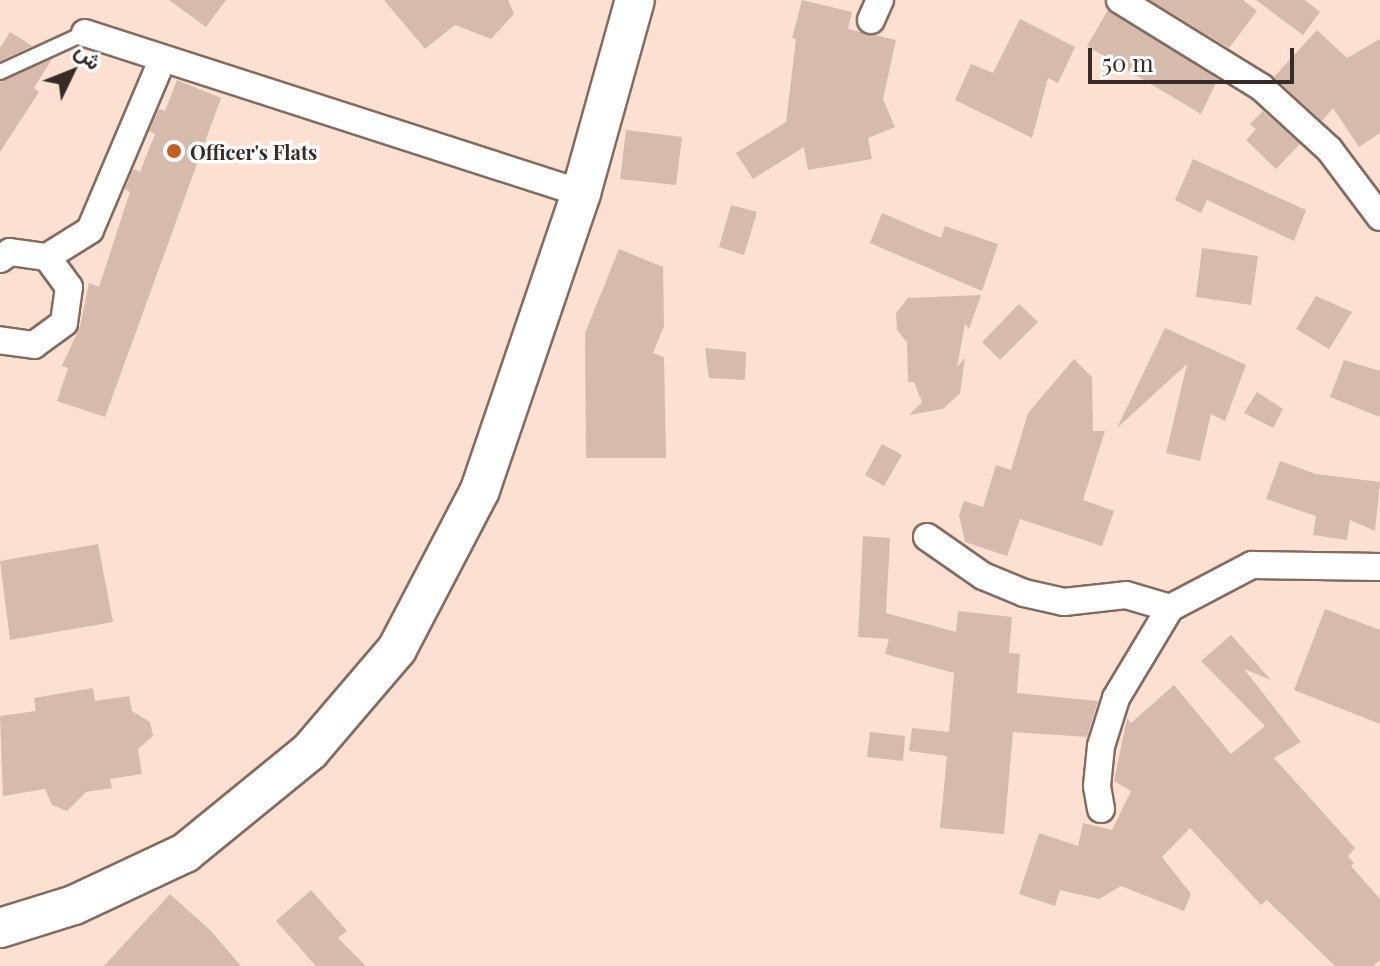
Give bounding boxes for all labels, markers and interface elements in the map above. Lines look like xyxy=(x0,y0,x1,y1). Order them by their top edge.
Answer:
north arrow xyxy=(32,32,112,112)
scale bar xyxy=(1092,32,1298,82)
text: ش xyxy=(70,36,110,76)
text: 50 m xyxy=(1102,46,1154,78)
place label: Officer's Flats xyxy=(190,139,317,163)
marker: Officer's Flats xyxy=(165,142,183,160)

